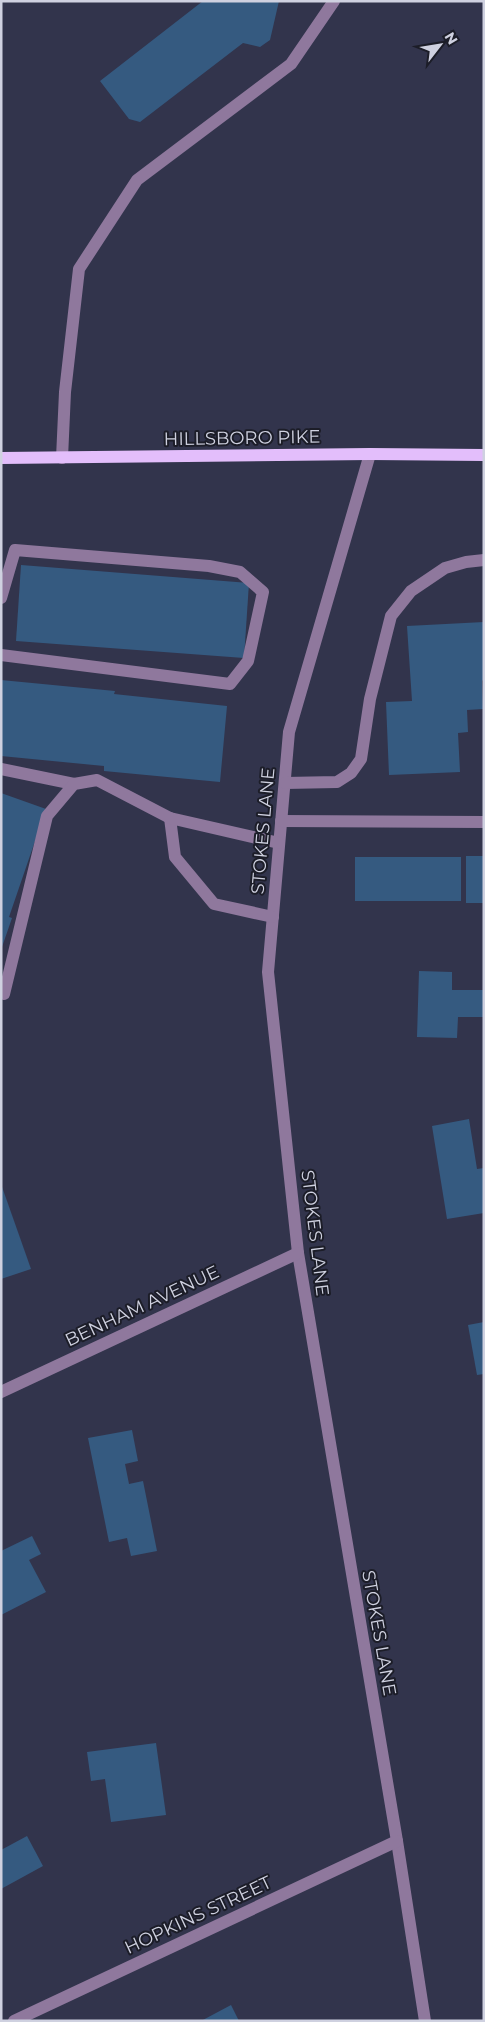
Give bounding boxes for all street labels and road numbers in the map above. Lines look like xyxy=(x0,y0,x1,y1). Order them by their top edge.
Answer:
street label: HILLSBORO PIKE xyxy=(163,426,321,450)
street label: STOKES LANE xyxy=(247,767,279,895)
street label: STOKES LANE xyxy=(296,1169,334,1297)
street label: BENHAM AVENUE xyxy=(62,1261,222,1351)
street label: STOKES LANE xyxy=(357,1569,401,1697)
street label: HOPKINS STREET xyxy=(121,1871,276,1959)

